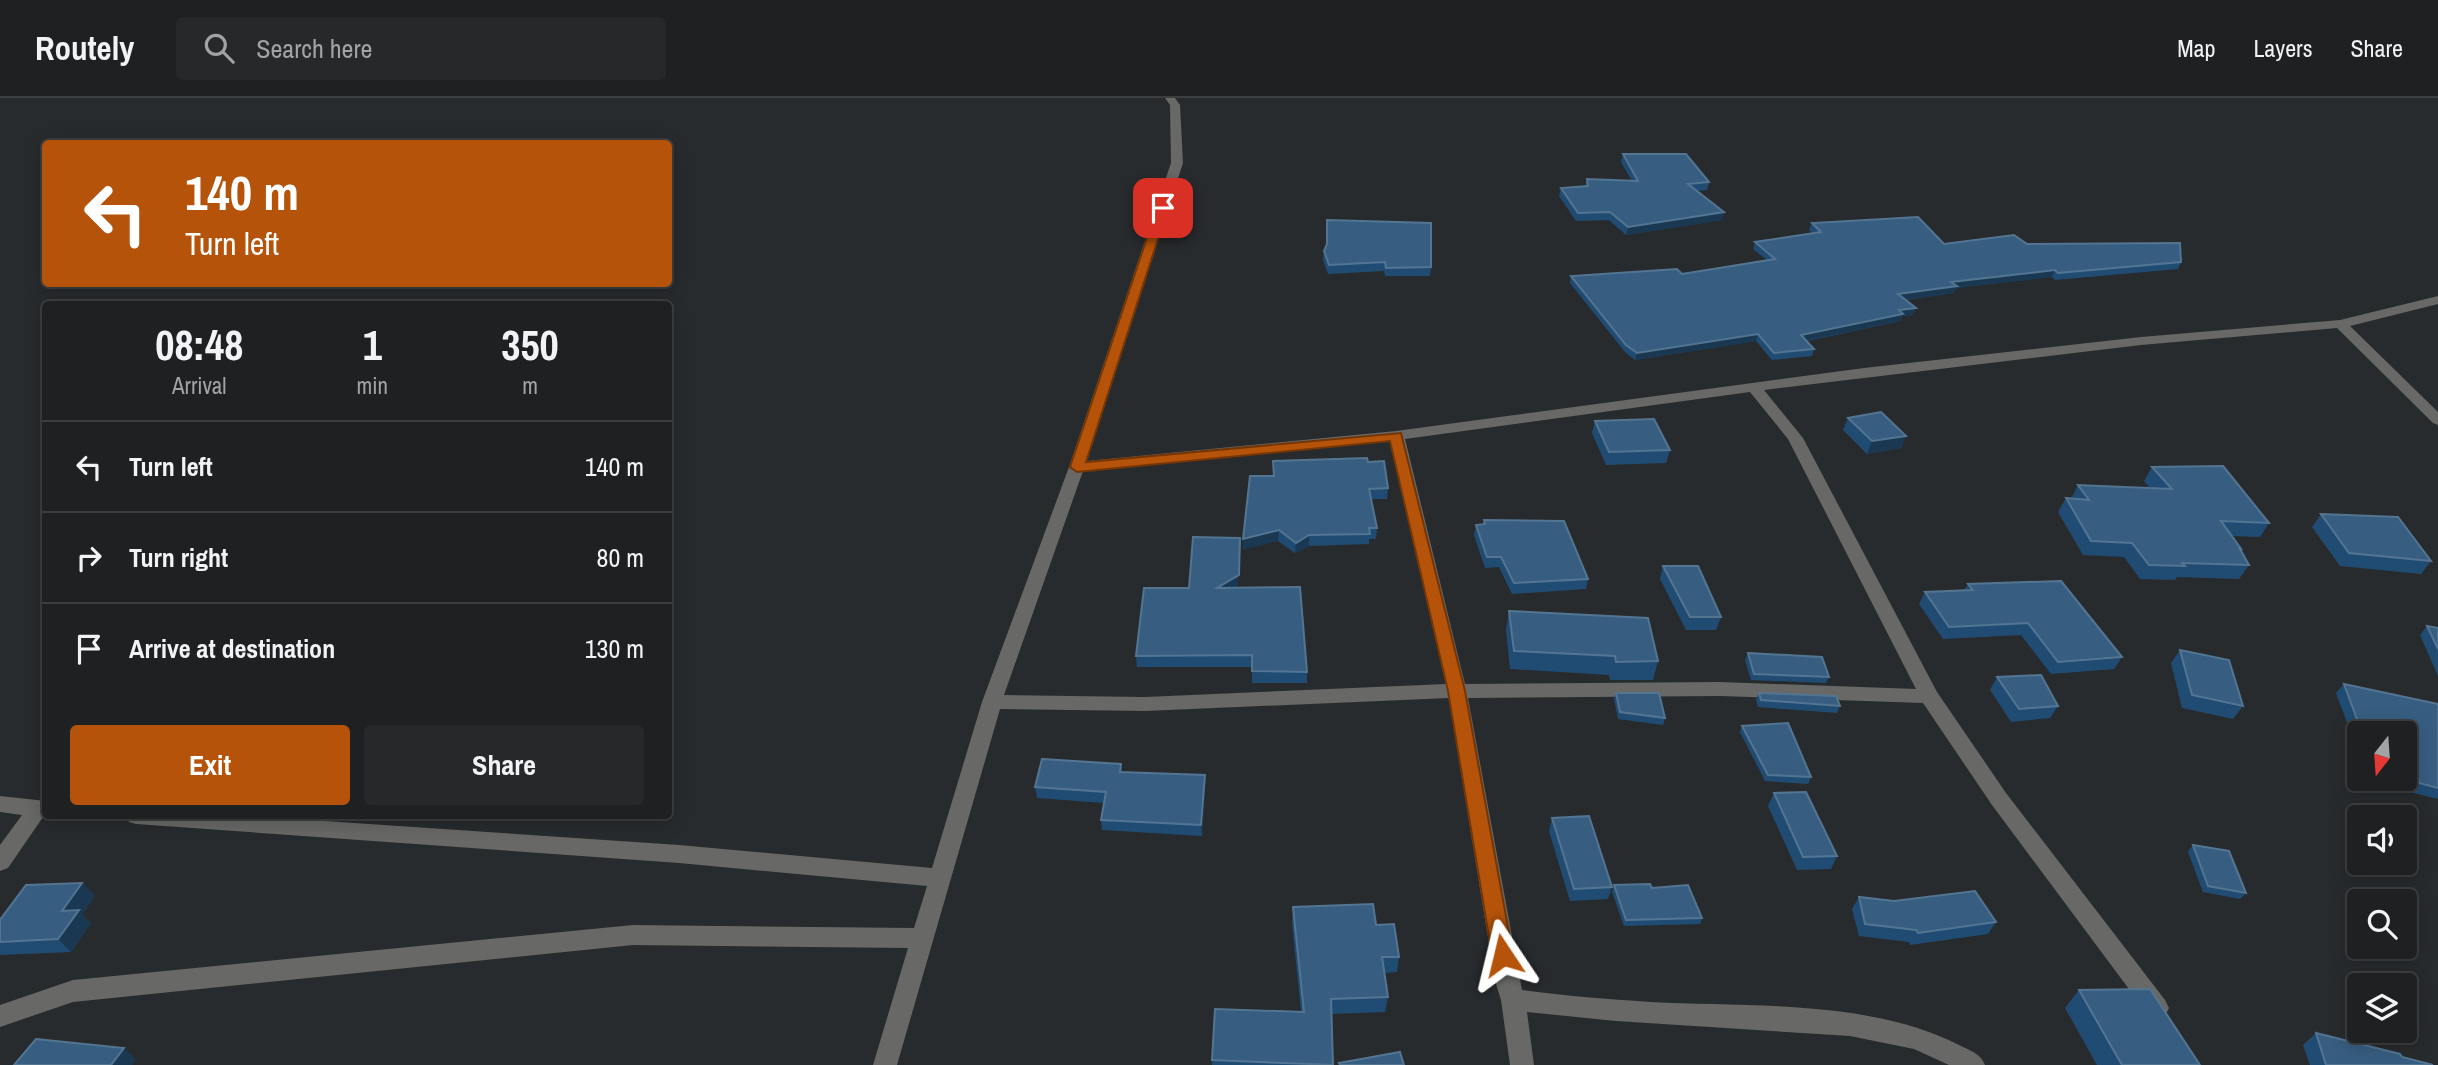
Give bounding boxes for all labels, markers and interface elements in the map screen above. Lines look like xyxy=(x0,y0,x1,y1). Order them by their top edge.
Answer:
search box xyxy=(176,17,666,80)
text: Routely xyxy=(35,26,134,70)
icon: search xyxy=(200,29,238,67)
text: Search here xyxy=(256,31,372,66)
text: Map xyxy=(2177,32,2215,64)
text: Layers xyxy=(2253,32,2312,64)
text: Share xyxy=(2350,32,2403,64)
text: 140 m xyxy=(185,159,299,225)
icon: left xyxy=(70,168,161,259)
pin xyxy=(1133,178,1193,238)
icon: arrive xyxy=(1144,189,1182,227)
text: Turn left xyxy=(185,222,279,265)
text: 08:48 xyxy=(155,317,243,373)
text: 1 xyxy=(363,317,382,373)
text: 350 xyxy=(501,317,559,373)
text: Arrival xyxy=(172,370,227,401)
text: min xyxy=(357,370,388,401)
text: m xyxy=(522,370,538,401)
icon: left xyxy=(70,448,108,486)
text: Turn left xyxy=(129,449,213,484)
text: 140 m xyxy=(585,449,644,484)
icon: right xyxy=(70,539,108,577)
text: Turn right xyxy=(129,540,228,575)
text: 80 m xyxy=(597,540,644,575)
icon: arrive xyxy=(70,630,108,668)
text: Arrive at destination xyxy=(129,631,335,666)
text: 130 m xyxy=(585,631,644,666)
north arrow xyxy=(2347,721,2417,791)
map controls xyxy=(2347,721,2417,1043)
button: Exit xyxy=(70,725,350,805)
button: Share xyxy=(364,725,644,805)
button: sound xyxy=(2347,805,2417,875)
button: search xyxy=(2347,889,2417,959)
position arrow xyxy=(1466,918,1540,992)
button: layers xyxy=(2347,973,2417,1043)

